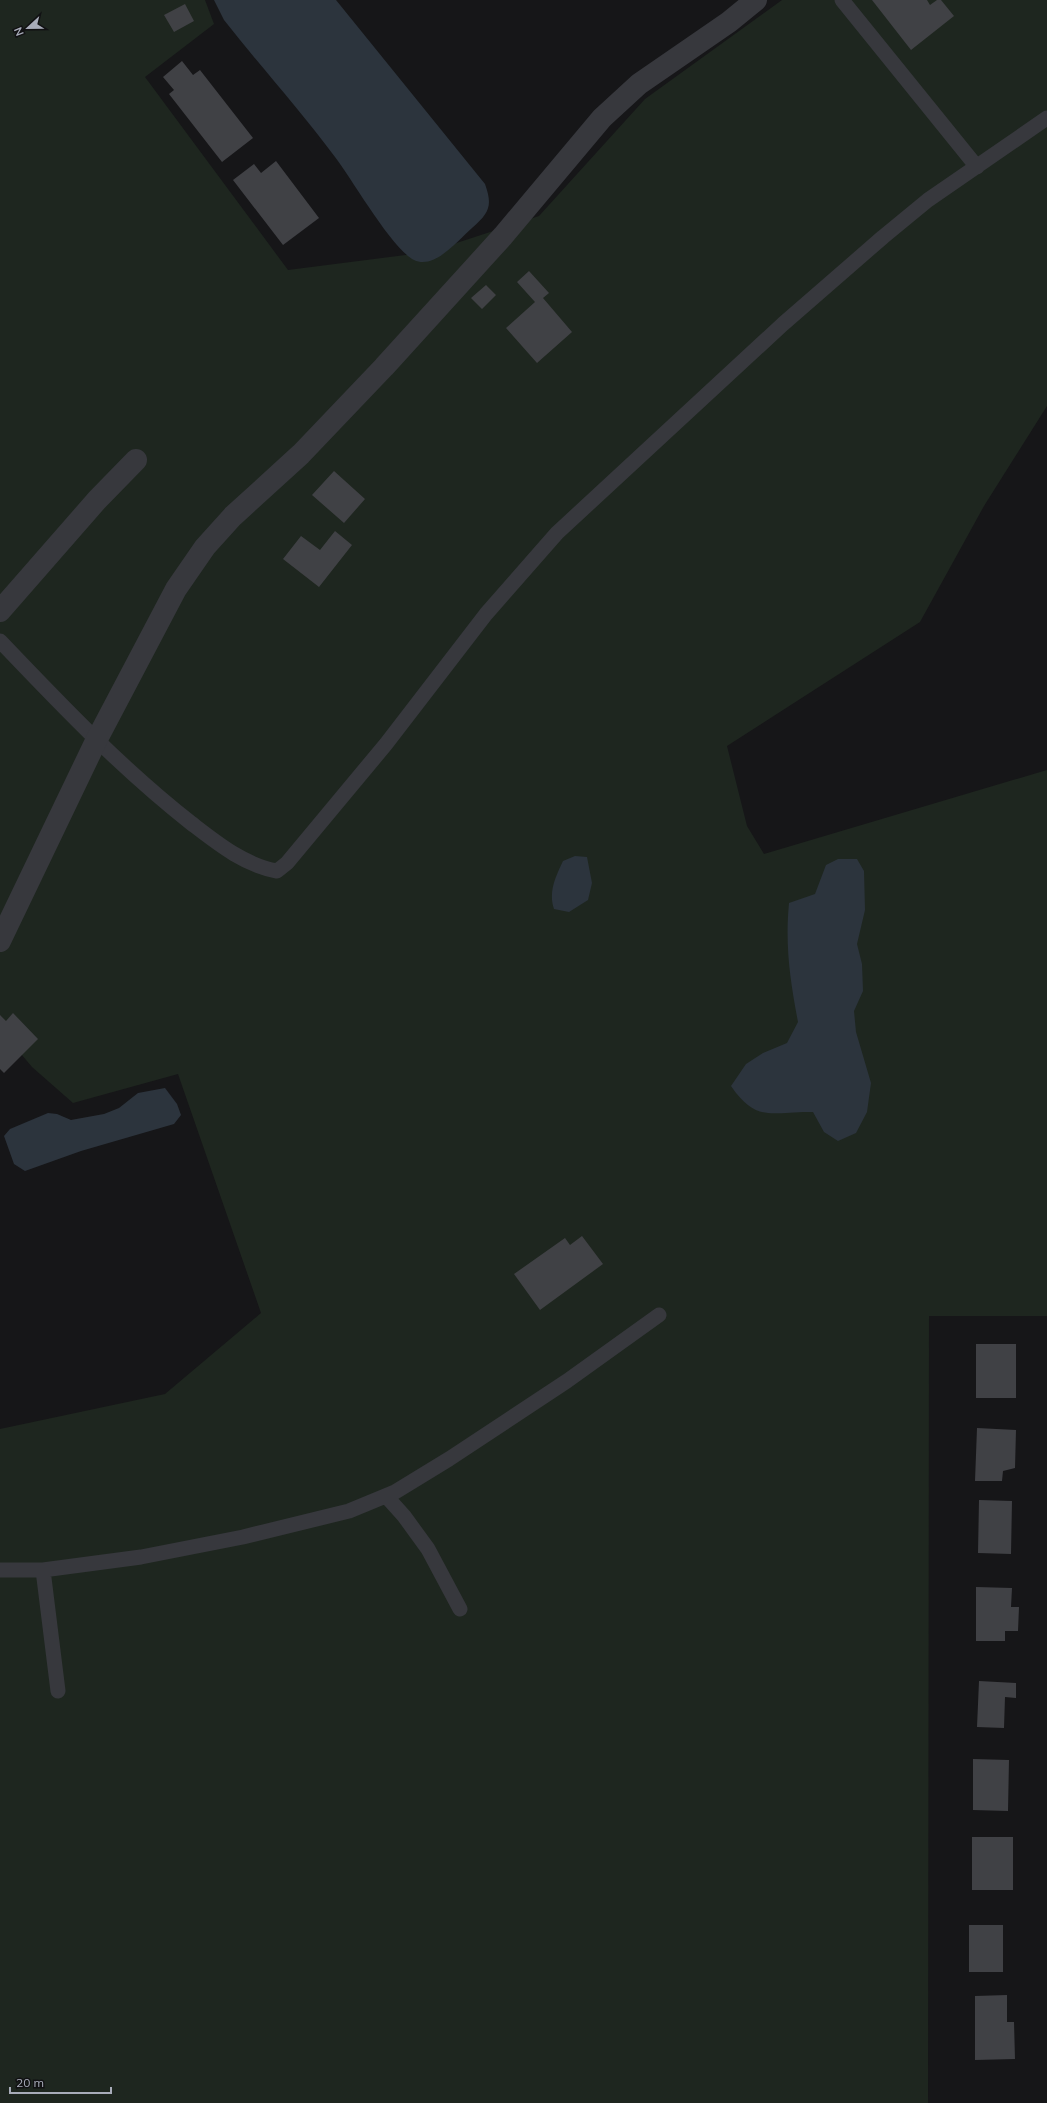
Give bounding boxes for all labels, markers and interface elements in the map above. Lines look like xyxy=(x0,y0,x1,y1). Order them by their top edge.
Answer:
north arrow xyxy=(8,8,48,48)
text: N xyxy=(11,25,27,38)
scale bar xyxy=(10,2069,111,2095)
text: 20 m xyxy=(16,2075,44,2090)

